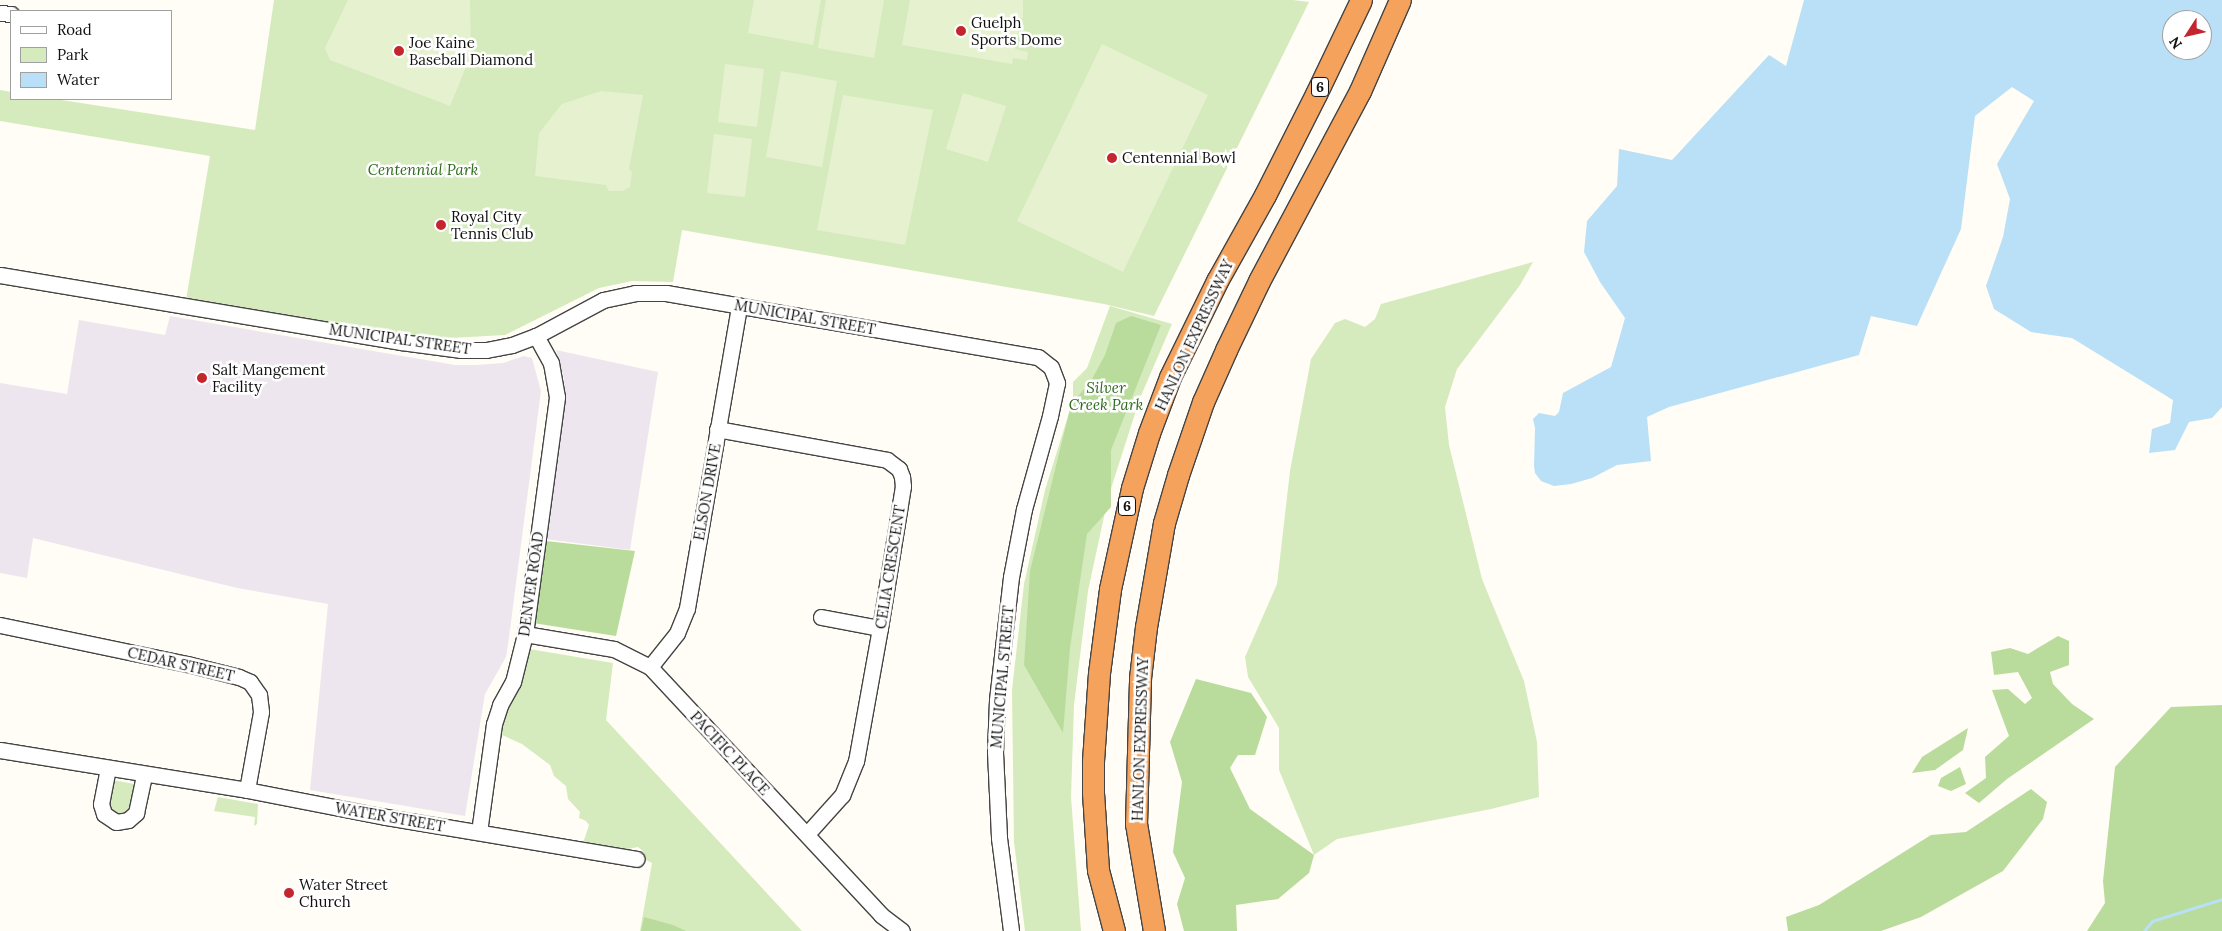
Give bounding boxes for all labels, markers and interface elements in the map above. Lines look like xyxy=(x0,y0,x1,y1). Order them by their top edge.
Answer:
legend xyxy=(10,10,172,100)
north arrow xyxy=(2162,10,2212,60)
place label: Guelph Sports Dome xyxy=(971,13,1062,48)
text: Road xyxy=(57,20,92,39)
marker: Guelph Sports Dome xyxy=(955,25,967,37)
place label: Joe Kaine Baseball Diamond xyxy=(409,33,533,68)
text: N xyxy=(2165,33,2186,53)
text: Park xyxy=(57,45,88,64)
marker: Joe Kaine Baseball Diamond xyxy=(393,45,405,57)
text: Water xyxy=(57,70,99,89)
road number: 6 xyxy=(1310,75,1330,98)
place label: Centennial Bowl xyxy=(1122,149,1236,167)
marker: Centennial Bowl xyxy=(1106,152,1118,164)
park label: Centennial Park xyxy=(368,161,478,179)
place label: Royal City Tennis Club xyxy=(451,207,534,242)
marker: Royal City Tennis Club xyxy=(435,219,447,231)
street label: HANLON EXPRESSWAY xyxy=(1151,257,1237,413)
street label: MUNICIPAL STREET xyxy=(733,296,877,338)
street label: MUNICIPAL STREET xyxy=(328,320,472,358)
place label: Salt Mangement Facility xyxy=(212,360,325,395)
marker: Salt Mangement Facility xyxy=(196,372,208,384)
park label: Silver Creek Park xyxy=(1069,378,1143,413)
street label: ELSON DRIVE xyxy=(690,442,724,542)
road number: 6 xyxy=(1117,494,1137,518)
street label: CELIA CRESCENT xyxy=(871,504,909,630)
street label: DENVER ROAD xyxy=(515,530,547,638)
street label: MUNICIPAL STREET xyxy=(987,605,1017,749)
street label: CEDAR STREET xyxy=(126,643,236,685)
street label: HANLON EXPRESSWAY xyxy=(1128,656,1152,822)
street label: PACIFIC PLACE xyxy=(687,707,773,799)
street label: WATER STREET xyxy=(334,798,446,836)
place label: Water Street Church xyxy=(299,875,388,910)
marker: Water Street Church xyxy=(283,887,295,899)

